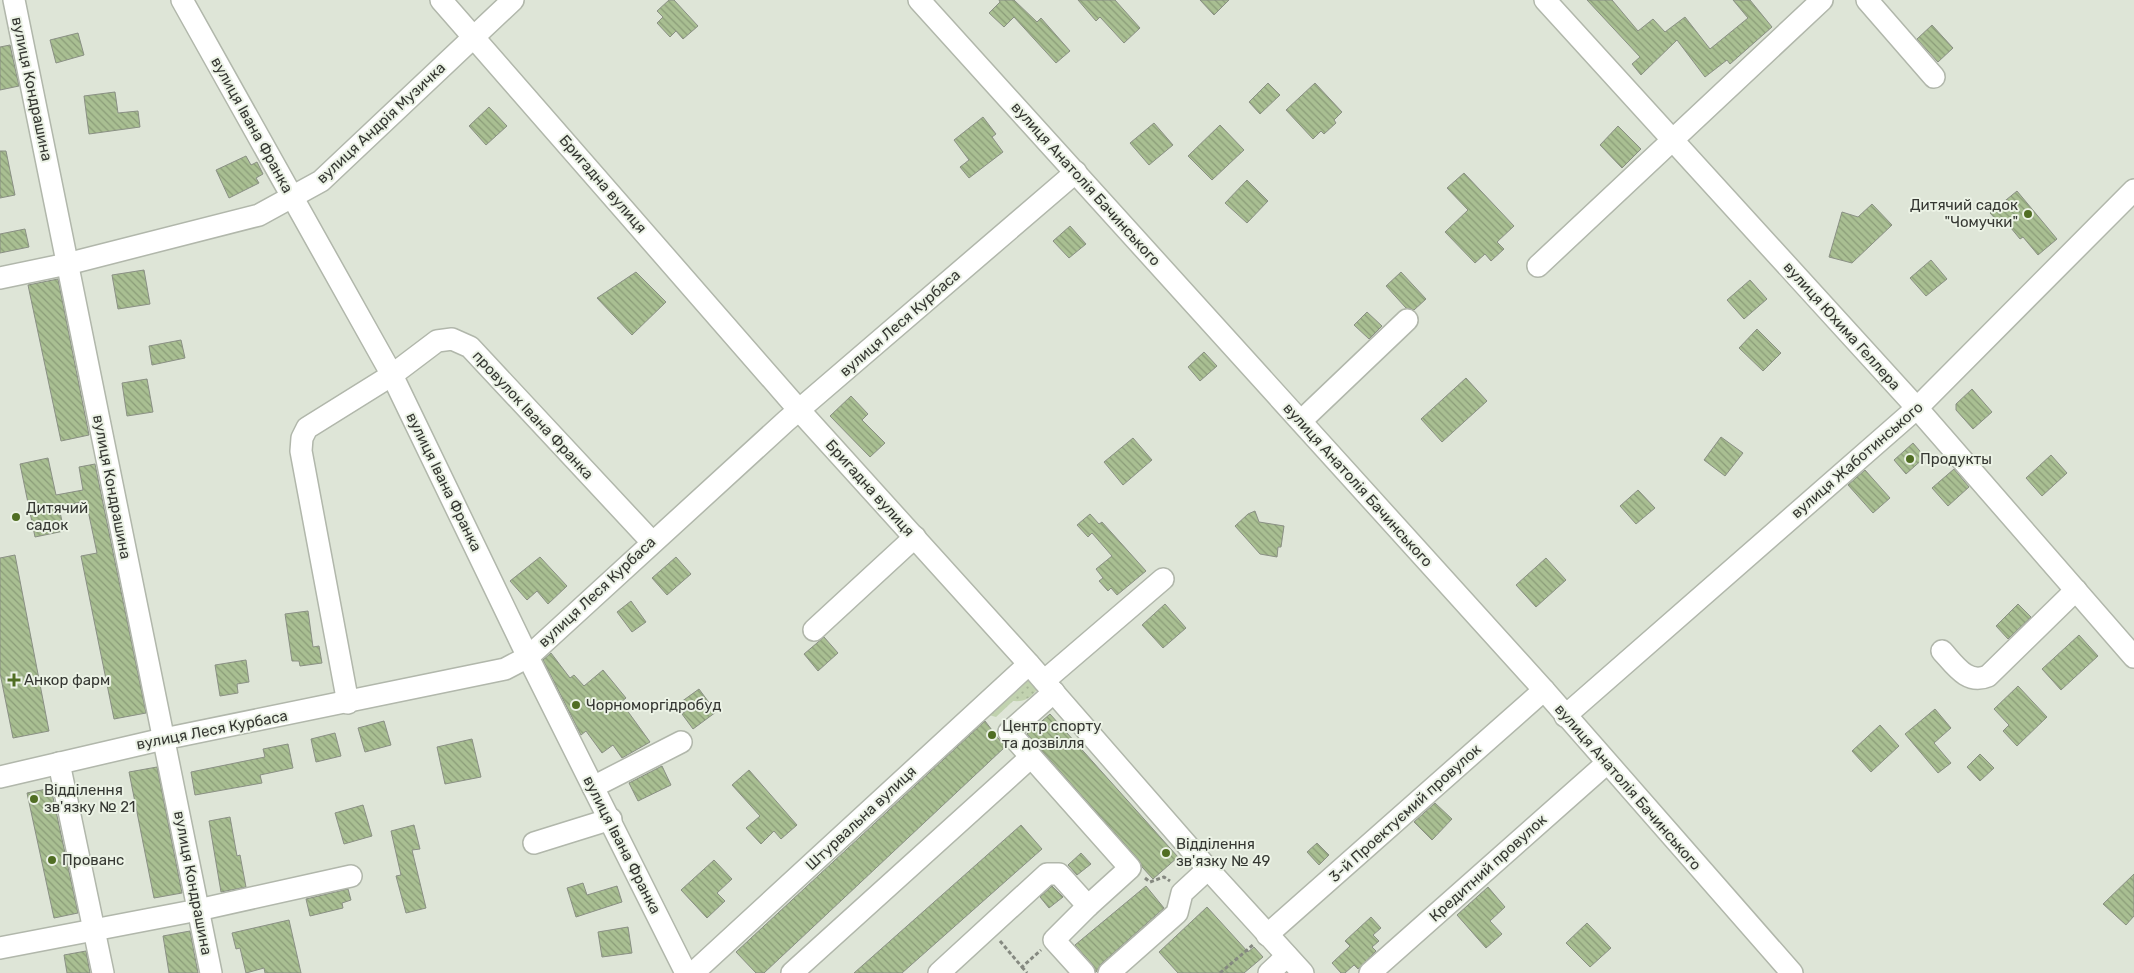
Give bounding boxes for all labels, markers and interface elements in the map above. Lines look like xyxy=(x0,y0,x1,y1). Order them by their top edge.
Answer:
street label: вулиця Кондрашина xyxy=(8,15,56,163)
street label: вулиця Івана Франка xyxy=(207,54,297,196)
street label: вулиця Андрія Музичка xyxy=(313,59,449,187)
street label: вулиця Анатолія Бачинського xyxy=(1008,98,1164,270)
street label: Бригадна вулиця xyxy=(556,131,650,237)
place label: Дитячий садок "Чомучки" xyxy=(1910,196,2018,231)
marker: Дитячий садок "Чомучки" xyxy=(2022,208,2034,220)
street label: вулиця Юхима Геллера xyxy=(1780,258,1904,394)
street label: вулиця Леся Курбаса xyxy=(836,266,964,380)
street label: провулок Івана Франка xyxy=(469,347,597,483)
street label: вулиця Жаботинського xyxy=(1787,398,1927,522)
street label: вулиця Анатолія Бачинського xyxy=(1280,399,1436,571)
street label: вулиця Івана Франка xyxy=(402,410,486,554)
street label: вулиця Кондрашина xyxy=(89,413,135,561)
street label: Бригадна вулиця xyxy=(822,436,918,540)
place label: Продукты xyxy=(1920,450,1992,468)
marker: Продукты xyxy=(1904,453,1916,465)
place label: Дитячий садок xyxy=(26,499,88,534)
marker: Дитячий садок xyxy=(10,511,22,523)
street label: вулиця Леся Курбаса xyxy=(535,533,659,651)
place label: Анкор фарм xyxy=(24,671,110,689)
marker: Анкор фарм xyxy=(8,674,20,686)
place label: Чорноморгідробуд xyxy=(586,696,721,714)
marker: Чорноморгідробуд xyxy=(570,699,582,711)
street label: вулиця Анатолія Бачинського xyxy=(1551,700,1705,874)
street label: вулиця Леся Курбаса xyxy=(135,706,289,754)
place label: Центр спорту та дозвілля xyxy=(1002,717,1101,752)
marker: Центр спорту та дозвілля xyxy=(986,729,998,741)
street label: 3-й Проектуємий провулок xyxy=(1325,740,1485,886)
street label: Штурвальна вулиця xyxy=(802,762,920,874)
street label: вулиця Івана Франка xyxy=(579,773,665,917)
place label: Відділення зв'язку № 21 xyxy=(44,781,135,816)
marker: Відділення зв'язку № 21 xyxy=(28,793,40,805)
street label: вулиця Кондрашина xyxy=(170,809,216,957)
street label: Кредитний провулок xyxy=(1426,811,1550,925)
place label: Відділення зв'язку № 49 xyxy=(1176,835,1270,870)
marker: Відділення зв'язку № 49 xyxy=(1160,847,1172,859)
place label: Прованс xyxy=(62,851,124,869)
marker: Прованс xyxy=(46,854,58,866)

